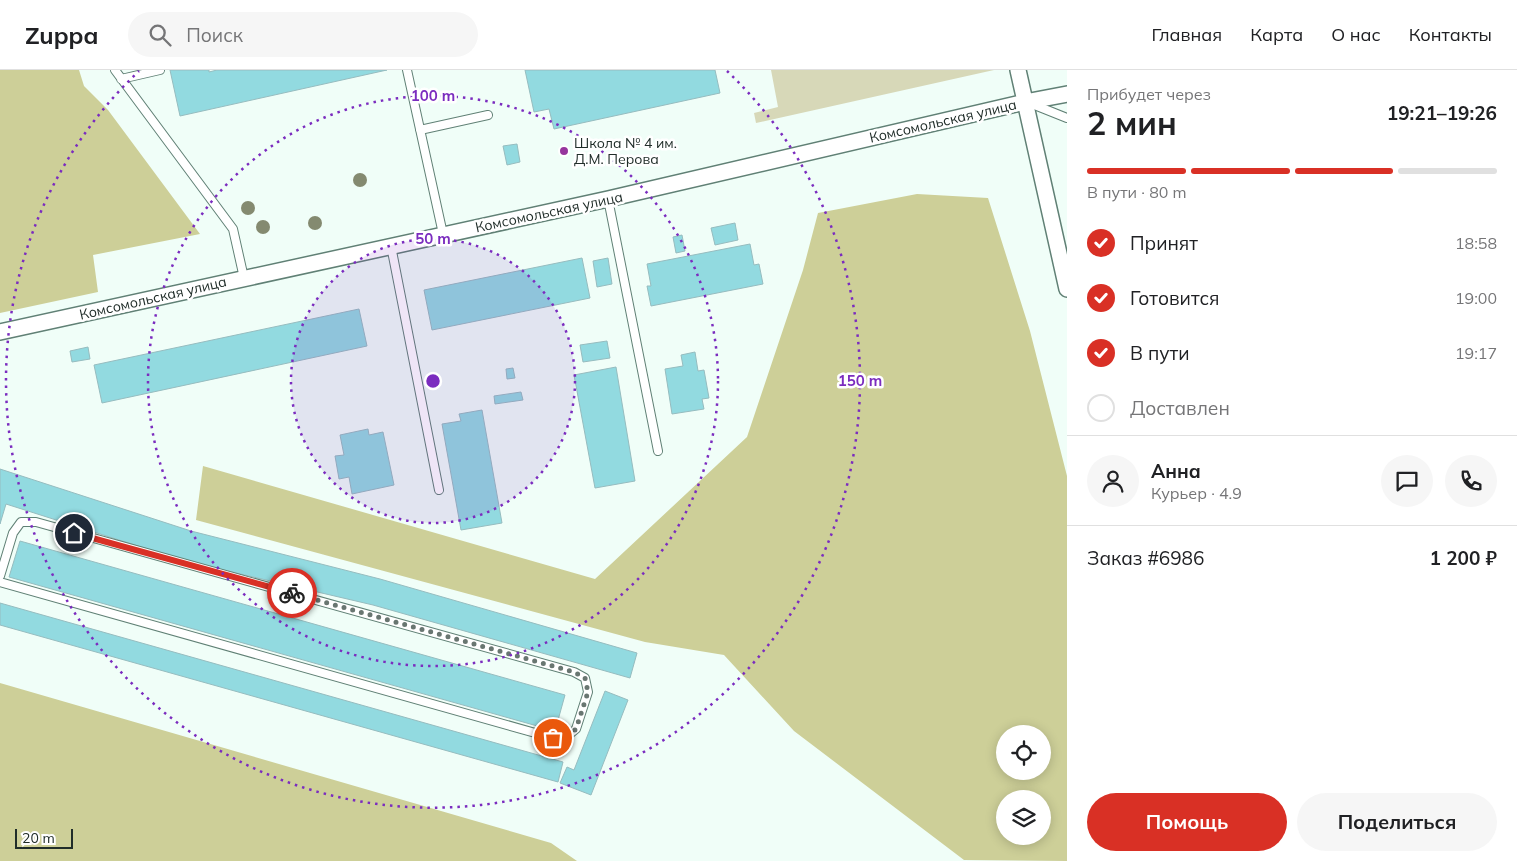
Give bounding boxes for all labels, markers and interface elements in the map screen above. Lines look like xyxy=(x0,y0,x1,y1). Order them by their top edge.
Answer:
search box xyxy=(128,12,478,57)
text: Zuppa xyxy=(25,20,98,50)
icon: search xyxy=(146,21,174,49)
text: Поиск xyxy=(186,23,243,47)
text: Главная xyxy=(1152,23,1222,46)
text: Карта xyxy=(1250,23,1303,46)
text: О нас xyxy=(1331,23,1381,46)
text: Контакты xyxy=(1409,23,1492,46)
text: Прибудет через xyxy=(1087,84,1211,104)
text: 100 m xyxy=(411,86,455,105)
street label: Комсомольская улица xyxy=(868,95,1018,147)
text: 19:21–19:26 xyxy=(1387,101,1497,125)
text: 2 мин xyxy=(1087,103,1177,143)
place label: Школа № 4 им. Д.М. Перова xyxy=(574,134,677,168)
marker: Школа № 4 им. Д.М. Перова xyxy=(558,145,570,157)
text: В пути · 80 m xyxy=(1087,182,1187,202)
street label: Комсомольская улица xyxy=(474,188,624,236)
text: 50 m xyxy=(415,229,451,248)
icon: check xyxy=(1087,229,1115,257)
text: Принят xyxy=(1130,231,1198,255)
text: 18:58 xyxy=(1455,233,1497,253)
street label: Комсомольская улица xyxy=(78,272,228,324)
icon: check xyxy=(1087,284,1115,312)
text: Готовится xyxy=(1130,286,1220,310)
text: 19:00 xyxy=(1455,288,1497,308)
icon: check xyxy=(1087,339,1115,367)
text: В пути xyxy=(1130,341,1189,365)
text: 19:17 xyxy=(1455,343,1497,363)
text: 150 m xyxy=(838,371,882,390)
centre of rings xyxy=(424,372,442,390)
text: Доставлен xyxy=(1130,396,1230,420)
button: person xyxy=(1087,455,1139,507)
button: chat xyxy=(1381,455,1433,507)
button: phone xyxy=(1445,455,1497,507)
text: Анна xyxy=(1151,459,1201,483)
text: Курьер · 4.9 xyxy=(1151,483,1242,503)
pin xyxy=(53,512,95,554)
icon: home xyxy=(60,519,88,547)
text: Заказ #6986 xyxy=(1087,546,1204,570)
text: 1 200 ₽ xyxy=(1430,546,1497,570)
courier xyxy=(267,568,317,618)
icon: bike xyxy=(278,579,306,607)
pin xyxy=(532,717,574,759)
icon: bag xyxy=(539,724,567,752)
map controls xyxy=(996,725,1051,845)
button: locate xyxy=(996,725,1051,780)
button: layers xyxy=(996,790,1051,845)
button: Помощь xyxy=(1087,793,1287,851)
button: Поделиться xyxy=(1297,793,1497,851)
scale bar xyxy=(15,826,72,849)
text: 20 m xyxy=(22,829,55,847)

